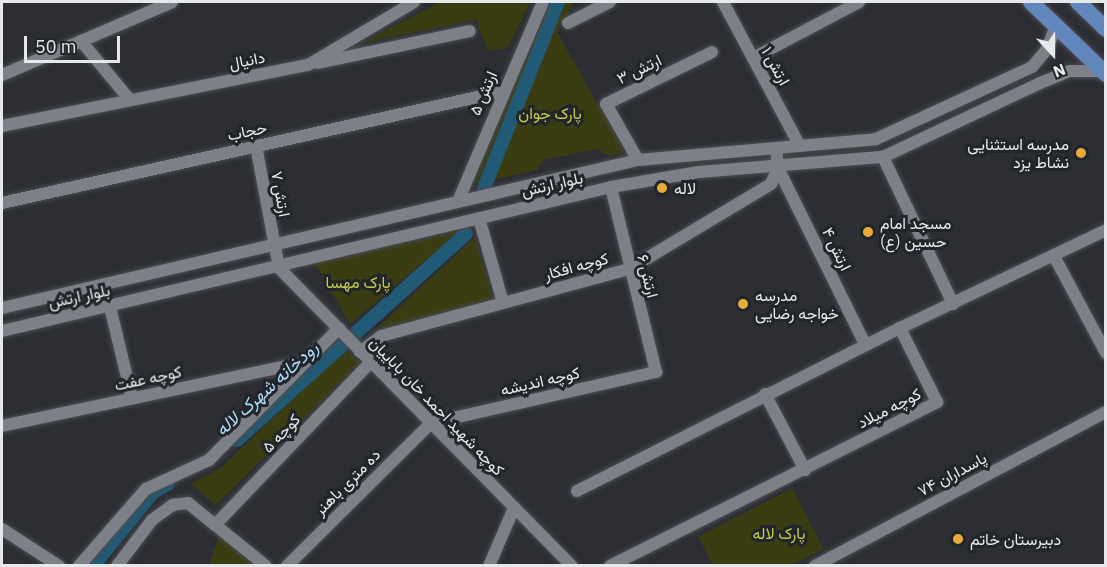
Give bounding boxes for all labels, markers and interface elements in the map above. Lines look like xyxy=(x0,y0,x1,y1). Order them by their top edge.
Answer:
scale bar xyxy=(27,24,123,62)
north arrow xyxy=(1023,24,1083,84)
text: 50 m xyxy=(35,35,77,58)
street label: ارتش ۱ xyxy=(758,43,794,89)
street label: دانیال xyxy=(227,47,267,73)
street label: ارتش ۳ xyxy=(614,50,664,88)
text: N xyxy=(1050,59,1068,82)
street label: ارتش ۵ xyxy=(465,68,501,118)
park label: پارک جوان xyxy=(518,103,582,123)
street label: حجاب xyxy=(226,117,268,145)
place label: مدرسه استثنایی نشاط یزد xyxy=(967,134,1069,172)
marker: مدرسه استثنایی نشاط یزد xyxy=(1074,146,1088,160)
street label: بلوار ارتش xyxy=(519,168,585,200)
street label: ارتش ۷ xyxy=(268,170,294,218)
place label: لاله xyxy=(674,178,696,198)
marker: لاله xyxy=(655,181,669,195)
place label: مسجد امام حسین (ع) xyxy=(880,213,951,251)
street label: ارتش ۴ xyxy=(818,224,856,274)
marker: مسجد امام حسین (ع) xyxy=(861,225,875,239)
street label: کوچه افکار xyxy=(542,248,610,284)
street label: ارتش ۶ xyxy=(633,252,663,300)
park label: پارک مهسا xyxy=(325,272,391,292)
street label: بلوار ارتش xyxy=(46,280,112,312)
place label: مدرسه خواجه رضایی xyxy=(755,285,839,323)
marker: مدرسه خواجه رضایی xyxy=(736,297,750,311)
street label: کوچه شهید احمد خان باباییان xyxy=(366,333,508,479)
water label: رودخانه شهرک لاله xyxy=(211,337,323,441)
street label: کوچه عفت xyxy=(113,362,183,394)
street label: کوچه اندیشه xyxy=(499,363,581,399)
street label: کوچه میلاد xyxy=(854,384,924,432)
street label: کوچه ۵ xyxy=(258,410,304,456)
street label: ده متری باهنر xyxy=(310,445,384,519)
street label: پاسداران ۷۴ xyxy=(914,448,990,500)
park label: پارک لاله xyxy=(753,523,805,543)
place label: دبیرستان خاتم xyxy=(970,529,1061,549)
marker: دبیرستان خاتم xyxy=(951,532,965,546)

